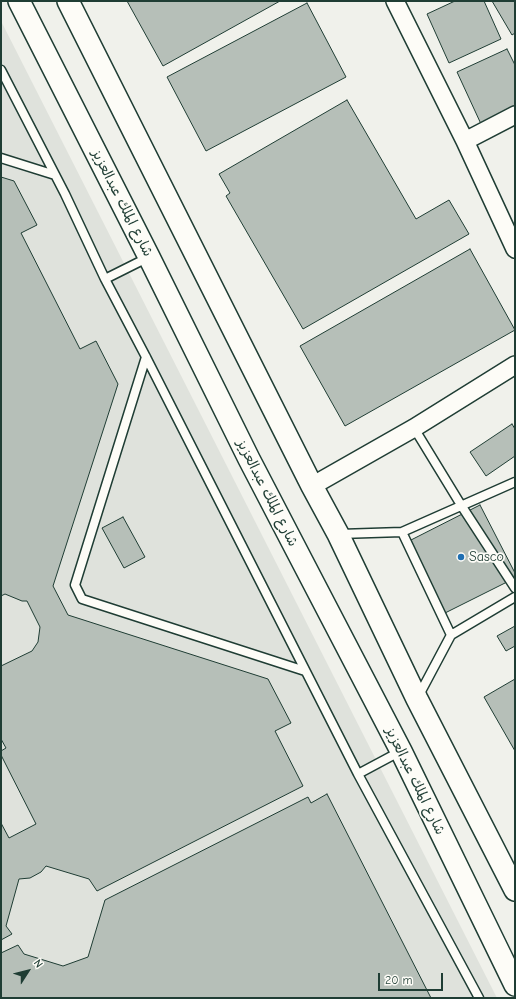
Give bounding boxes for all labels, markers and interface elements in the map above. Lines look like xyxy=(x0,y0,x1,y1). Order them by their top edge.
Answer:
street label: شارع الملك عبدالعزيز xyxy=(88,147,156,259)
street label: شارع الملك عبدالعزيز xyxy=(233,437,301,549)
place label: Sasco xyxy=(469,549,504,565)
marker: Sasco xyxy=(456,552,466,562)
street label: شارع الملك عبدالعزيز xyxy=(382,724,448,838)
north arrow xyxy=(8,951,48,991)
text: N xyxy=(31,957,45,970)
scale bar xyxy=(380,965,445,991)
text: 20 m xyxy=(385,973,413,987)

